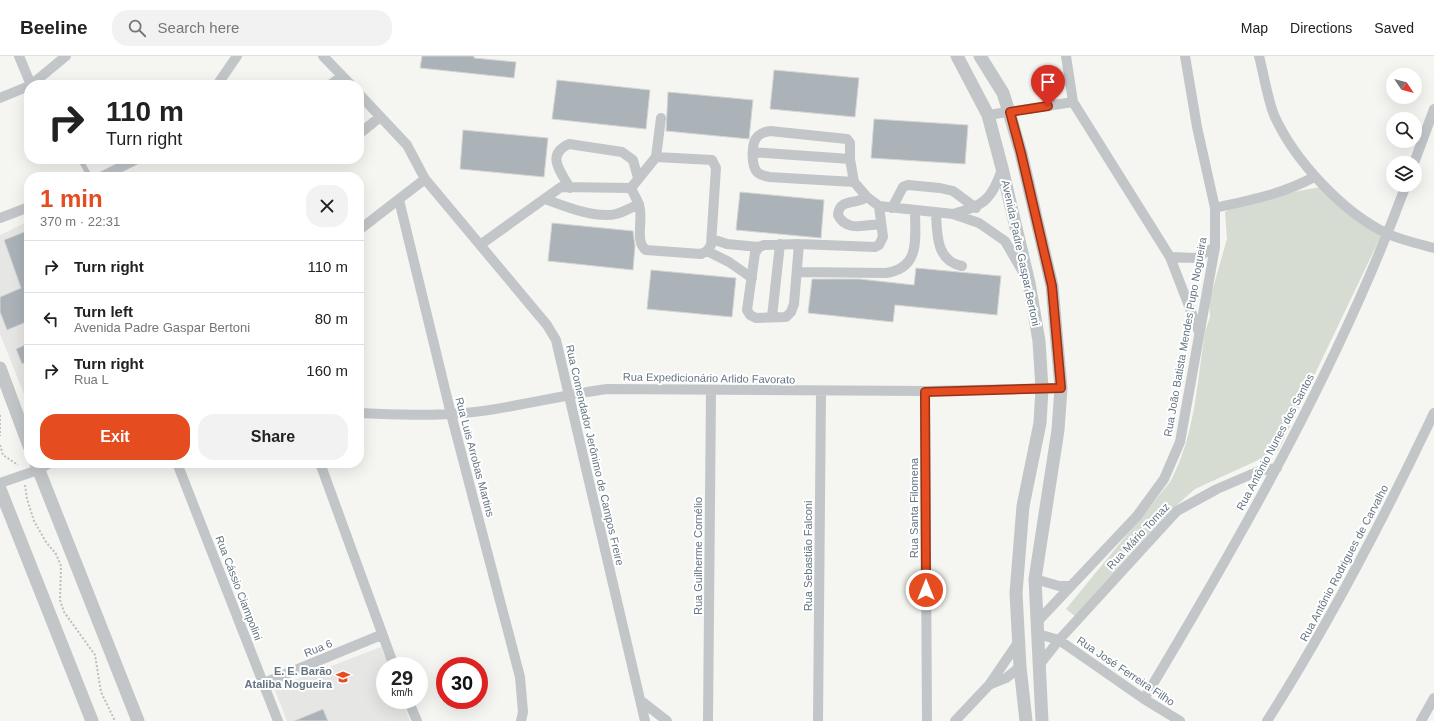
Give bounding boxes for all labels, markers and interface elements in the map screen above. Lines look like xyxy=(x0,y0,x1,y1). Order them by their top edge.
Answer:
search box xyxy=(112,10,392,46)
text: Beeline xyxy=(20,17,88,38)
icon: search xyxy=(126,17,148,39)
text: Search here xyxy=(158,19,239,36)
text: Map xyxy=(1241,20,1268,36)
text: Directions xyxy=(1290,20,1352,36)
text: Saved xyxy=(1374,20,1414,36)
pin xyxy=(1031,65,1065,106)
north arrow xyxy=(1386,68,1422,104)
map controls xyxy=(1386,68,1422,192)
icon: arrive xyxy=(1037,71,1059,93)
icon: right xyxy=(40,96,92,148)
text: 110 m xyxy=(106,96,184,127)
button: search xyxy=(1386,112,1422,148)
text: Turn right xyxy=(106,129,182,149)
button: layers xyxy=(1386,156,1422,192)
street label: Avenida Padre Gaspar Bertoni xyxy=(1000,179,1042,327)
text: 1 min xyxy=(40,185,103,212)
button: close xyxy=(306,185,348,227)
text: 370 m · 22:31 xyxy=(40,214,120,229)
street label: Rua João Batista Mendes Pupo Nogueira xyxy=(1162,235,1209,438)
icon: right xyxy=(40,256,62,278)
text: Turn right xyxy=(74,258,144,275)
text: 110 m xyxy=(307,258,348,275)
text: Turn left xyxy=(74,303,133,320)
icon: left xyxy=(40,308,62,330)
text: 80 m xyxy=(315,310,348,327)
text: Avenida Padre Gaspar Bertoni xyxy=(74,320,250,335)
street label: Rua Comendador Jerônimo de Campos Freire xyxy=(564,343,626,567)
text: Turn right xyxy=(74,355,144,372)
icon: right xyxy=(40,360,62,382)
text: 160 m xyxy=(306,362,348,379)
street label: Rua Expedicionário Arlido Favorato xyxy=(623,370,795,386)
street label: Rua Antônio Nunes dos Santos xyxy=(1234,371,1316,512)
text: Rua L xyxy=(74,372,109,387)
street label: Rua Luis Arrobas Martins xyxy=(453,396,497,519)
button: Exit xyxy=(40,414,190,460)
button: Share xyxy=(198,414,348,460)
street label: Rua Santa Filomena xyxy=(908,457,920,558)
street label: Rua Antônio Rodrigues de Carvalho xyxy=(1298,483,1390,643)
street label: Rua Guilherme Cornélio xyxy=(692,497,704,615)
street label: Rua Mário Tomaz xyxy=(1104,500,1172,572)
street label: Rua Sebastião Falconi xyxy=(802,501,814,611)
street label: Rua Cássio Ciampolini xyxy=(213,534,265,642)
position arrow xyxy=(905,569,947,611)
street label: Rua José Ferreira Filho xyxy=(1075,634,1177,708)
street label: Rua 6 xyxy=(302,637,334,659)
speed limit sign: 30 xyxy=(436,657,488,709)
place label: E. E. Barão Ataliba Nogueira xyxy=(245,665,333,690)
text: 29 xyxy=(391,667,413,689)
school or university icon: E. E. Barão Ataliba Nogueira xyxy=(335,669,351,685)
text: km/h xyxy=(391,687,413,698)

